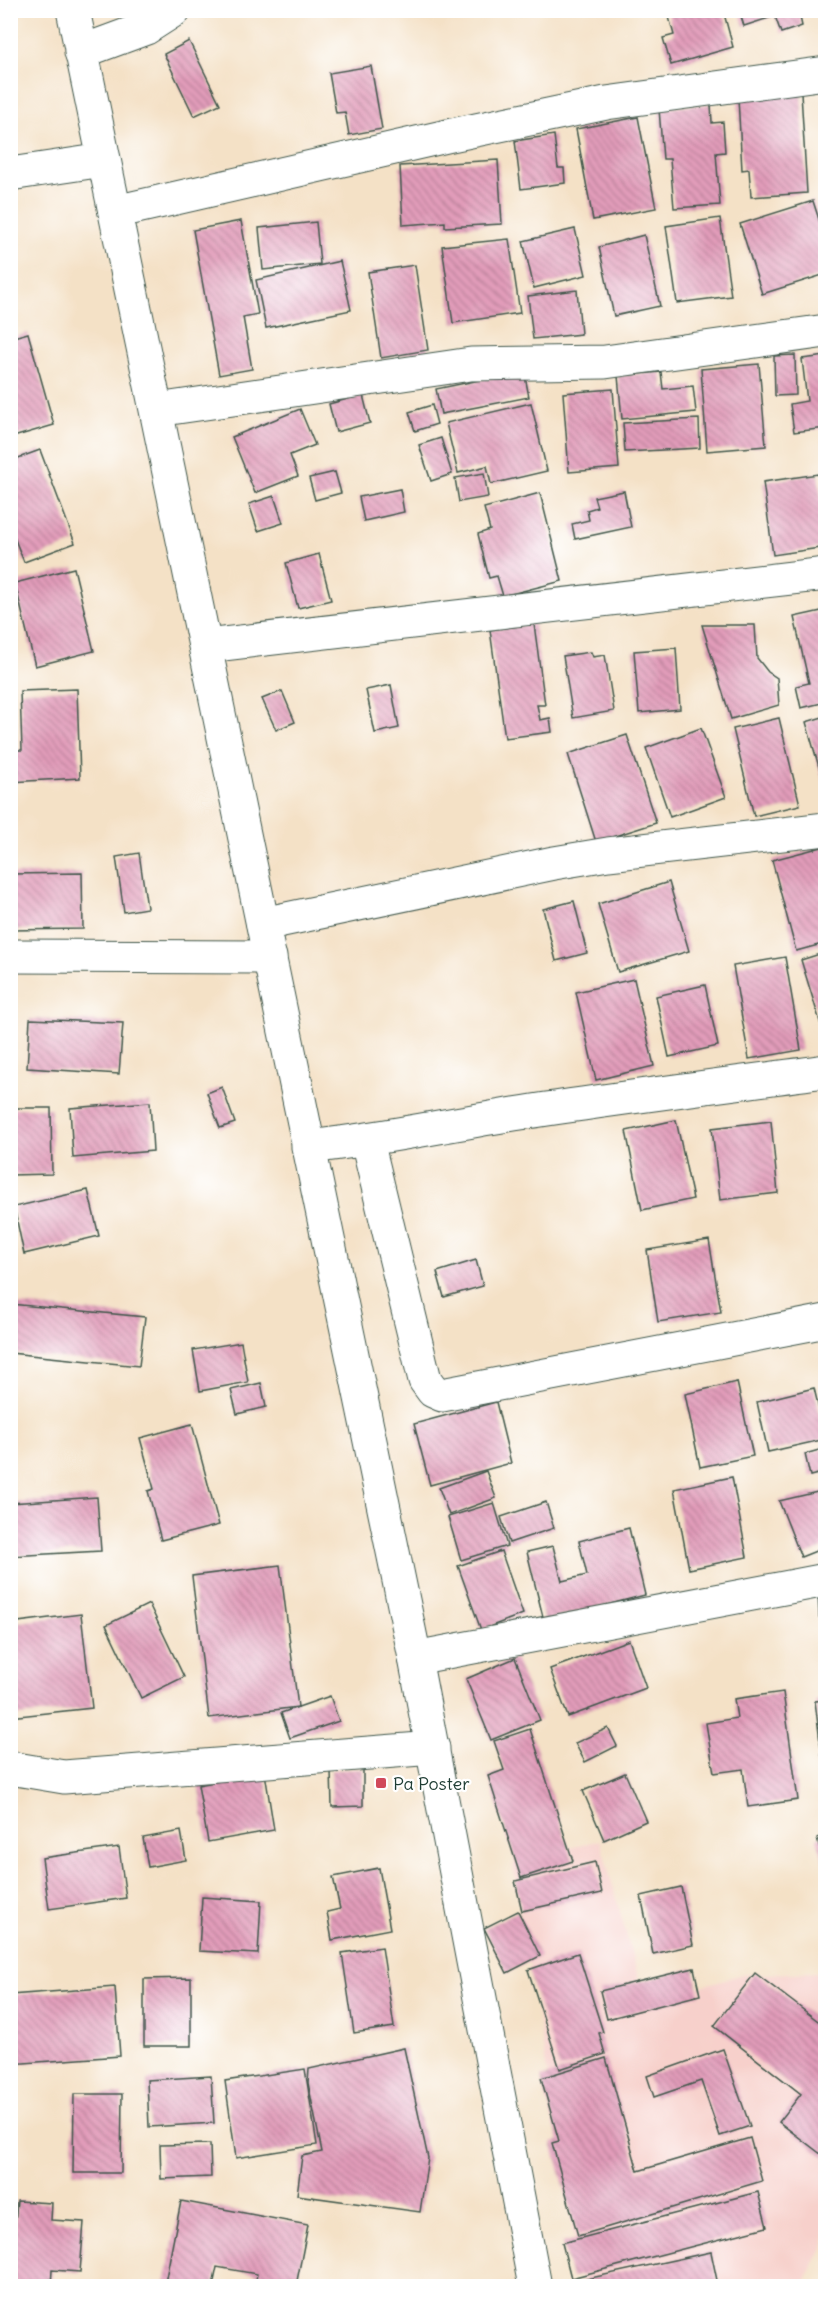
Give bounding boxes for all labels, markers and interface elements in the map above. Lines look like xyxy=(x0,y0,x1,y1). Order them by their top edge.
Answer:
place label: Pa Poster xyxy=(393,1772,470,1795)
marker: Pa Poster xyxy=(374,1776,388,1790)

